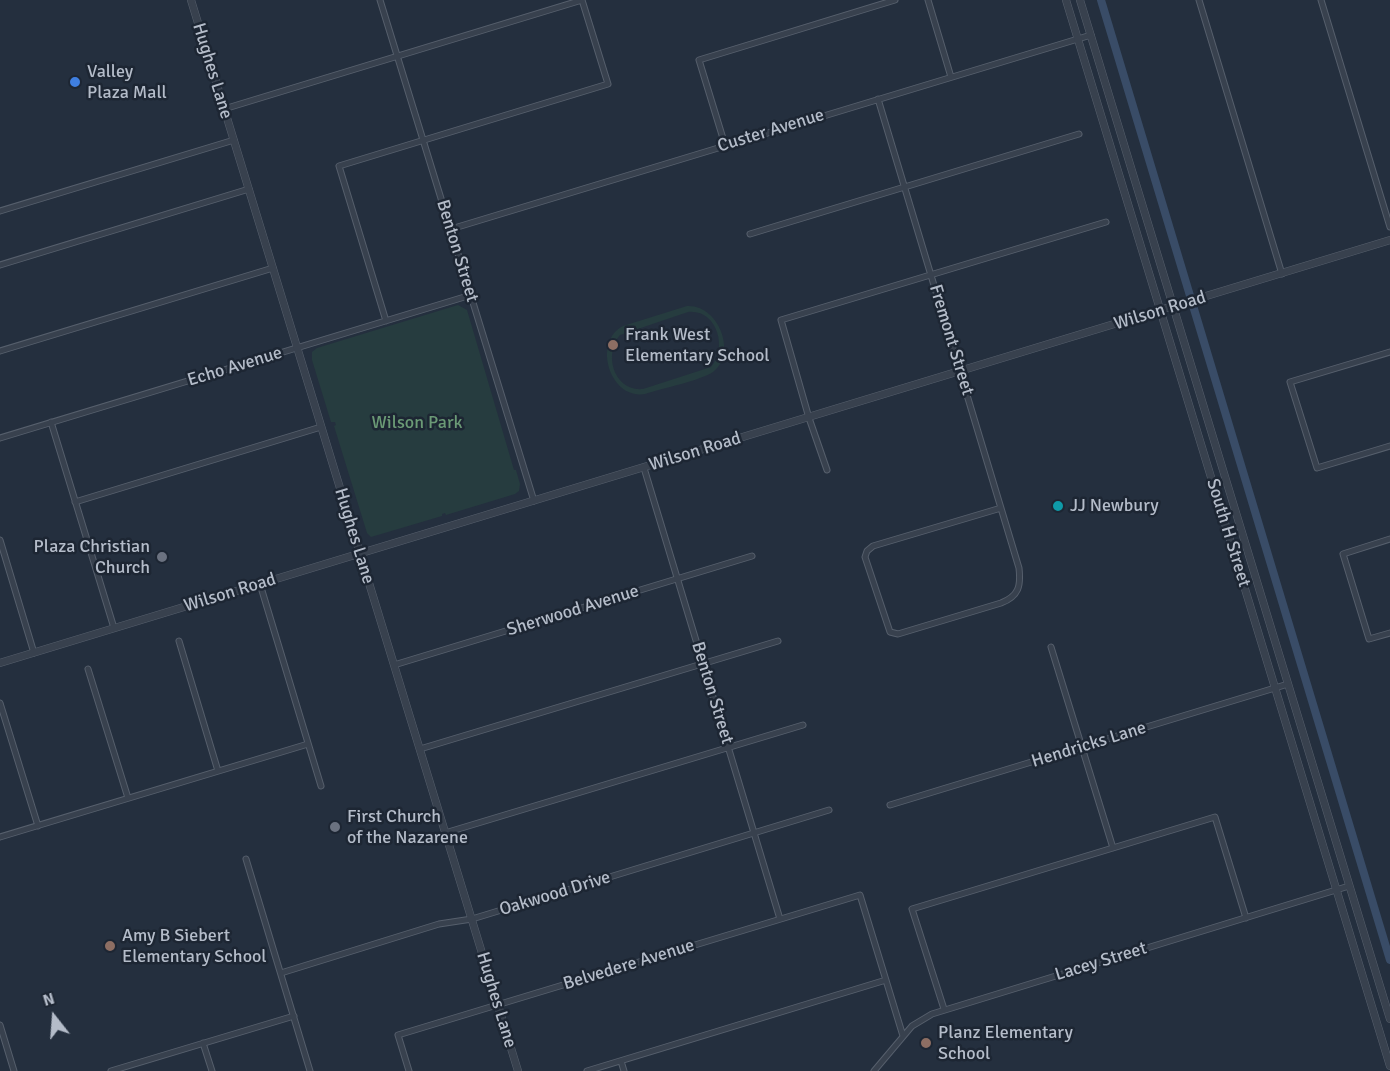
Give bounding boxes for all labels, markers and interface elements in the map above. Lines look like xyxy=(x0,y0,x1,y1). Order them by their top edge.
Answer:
street label: Hughes Lane xyxy=(187,20,237,122)
place label: Valley Plaza Mall xyxy=(87,61,167,104)
marker: Valley Plaza Mall xyxy=(68,75,82,89)
street label: Custer Avenue xyxy=(715,105,827,157)
street label: Benton Street xyxy=(431,197,483,305)
street label: Fremont Street xyxy=(924,282,978,398)
street label: Wilson Road xyxy=(1111,287,1209,335)
place label: Frank West Elementary School xyxy=(625,324,770,366)
marker: Frank West Elementary School xyxy=(606,338,620,352)
street label: Echo Avenue xyxy=(185,342,285,392)
park label: Wilson Park xyxy=(371,412,463,434)
street label: Wilson Road xyxy=(646,428,744,476)
street label: South H Street xyxy=(1201,476,1255,590)
street label: Hughes Lane xyxy=(329,485,379,587)
place label: JJ Newbury xyxy=(1070,495,1159,517)
marker: JJ Newbury xyxy=(1051,499,1065,513)
place label: Plaza Christian Church xyxy=(34,536,150,578)
marker: Plaza Christian Church xyxy=(155,550,169,564)
street label: Wilson Road xyxy=(181,569,279,617)
street label: Sherwood Avenue xyxy=(504,581,642,641)
street label: Benton Street xyxy=(686,639,738,747)
street label: Hendricks Lane xyxy=(1029,717,1149,773)
place label: First Church of the Nazarene xyxy=(347,806,468,848)
marker: First Church of the Nazarene xyxy=(328,820,342,834)
street label: Oakwood Drive xyxy=(497,867,613,921)
place label: Amy B Siebert Elementary School xyxy=(122,925,267,968)
street label: Belvedere Avenue xyxy=(561,935,697,995)
street label: Lacey Street xyxy=(1053,938,1149,986)
marker: Amy B Siebert Elementary School xyxy=(103,939,117,953)
street label: Hughes Lane xyxy=(471,949,521,1051)
north arrow xyxy=(24,987,84,1047)
text: N xyxy=(40,989,57,1011)
place label: Planz Elementary School xyxy=(938,1022,1073,1064)
marker: Planz Elementary School xyxy=(919,1036,933,1050)

